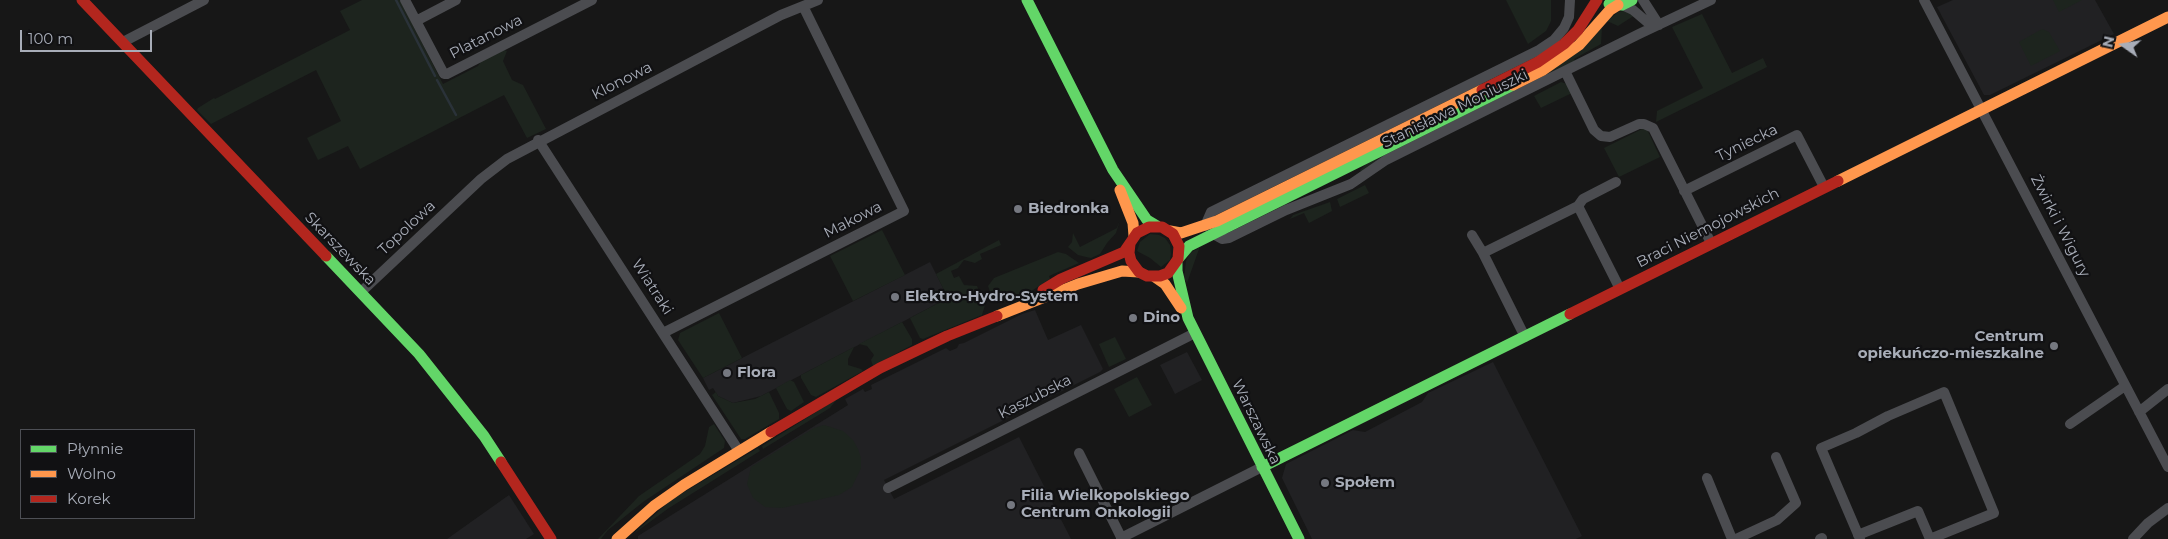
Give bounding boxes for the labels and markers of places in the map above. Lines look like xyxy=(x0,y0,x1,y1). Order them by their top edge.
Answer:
place label: Biedronka xyxy=(1028,200,1109,218)
marker: Biedronka xyxy=(1012,203,1024,215)
place label: Elektro-Hydro-System xyxy=(905,288,1078,306)
marker: Elektro-Hydro-System xyxy=(889,291,901,303)
place label: Dino xyxy=(1143,309,1180,327)
marker: Dino xyxy=(1127,312,1139,324)
place label: Centrum opiekuńczo-mieszkalne xyxy=(1858,328,2044,363)
marker: Centrum opiekuńczo-mieszkalne xyxy=(2048,340,2060,352)
place label: Flora xyxy=(737,364,776,382)
marker: Flora xyxy=(721,367,733,379)
place label: Społem xyxy=(1335,474,1395,492)
marker: Społem xyxy=(1319,477,1331,489)
place label: Filia Wielkopolskiego Centrum Onkologii xyxy=(1021,487,1190,522)
marker: Filia Wielkopolskiego Centrum Onkologii xyxy=(1005,499,1017,511)

